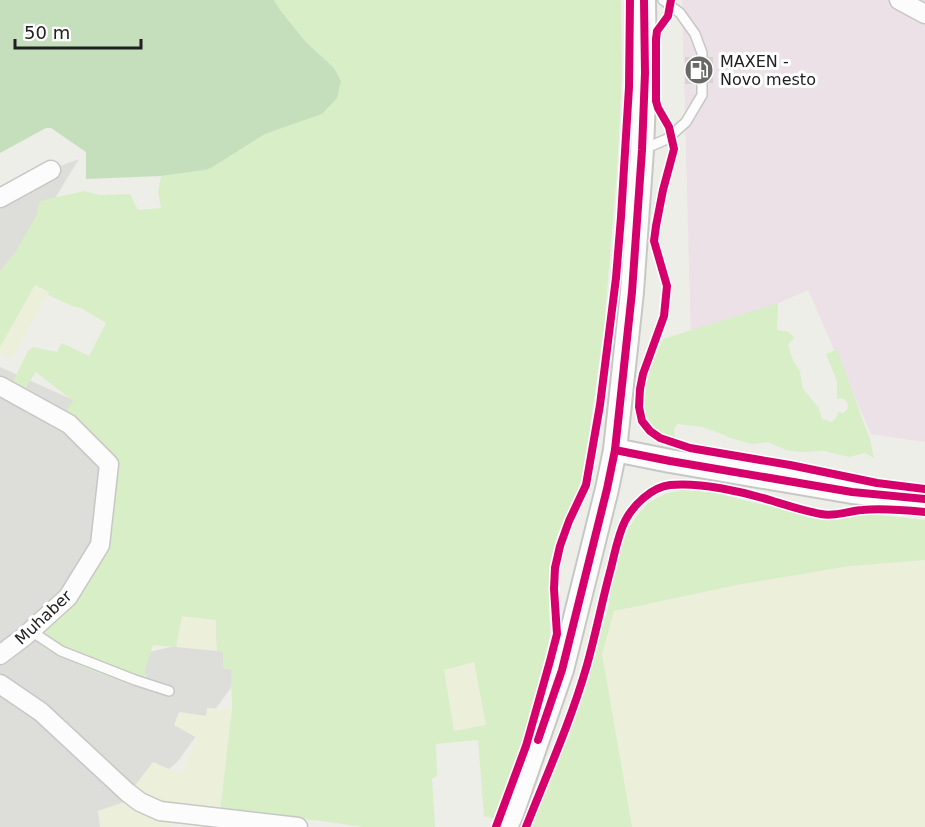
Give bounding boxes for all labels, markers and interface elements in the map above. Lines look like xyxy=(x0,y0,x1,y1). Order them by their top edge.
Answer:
scale bar xyxy=(15,12,141,50)
text: 50 m xyxy=(24,22,70,43)
place label: MAXEN - Novo mesto xyxy=(720,52,816,89)
fuel station icon: MAXEN - Novo mesto xyxy=(683,54,715,86)
street label: Muhaber xyxy=(11,586,76,648)

